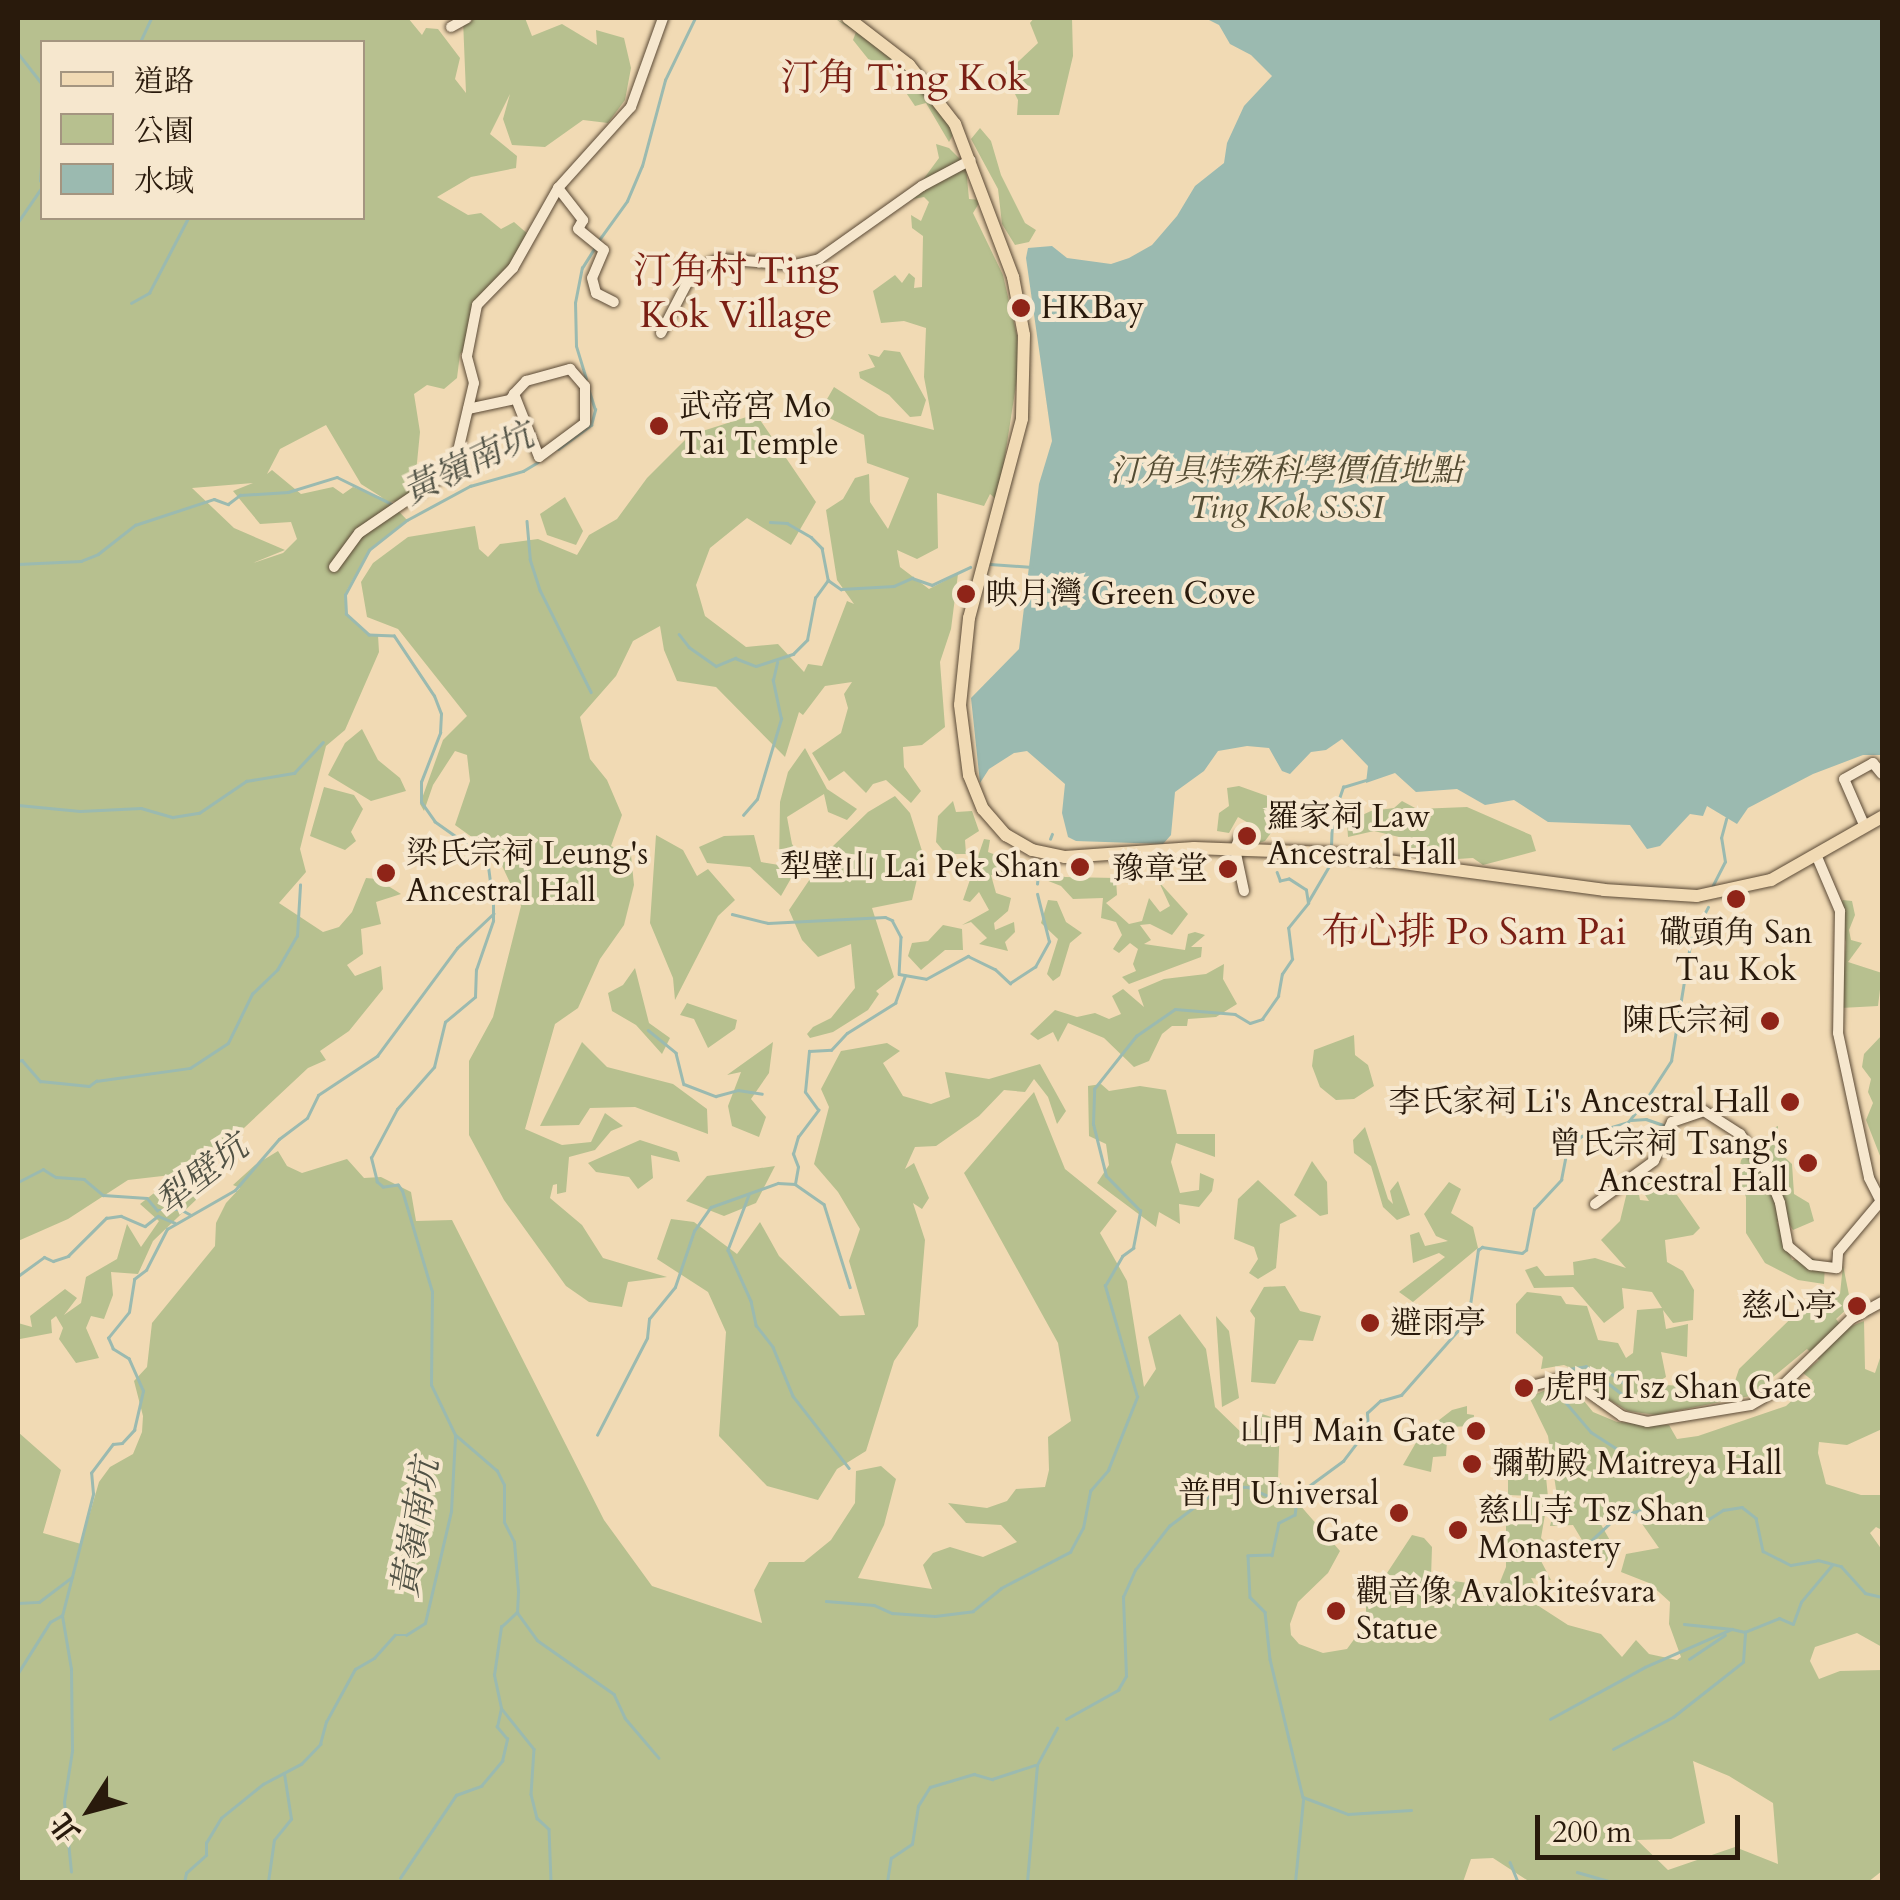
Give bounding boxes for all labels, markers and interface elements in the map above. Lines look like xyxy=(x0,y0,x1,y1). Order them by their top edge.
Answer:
legend xyxy=(40,40,365,220)
district label: 汀角 Ting Kok xyxy=(780,56,1028,102)
text: 道路 xyxy=(134,61,194,102)
text: 公園 xyxy=(134,111,194,152)
text: 水域 xyxy=(134,161,194,202)
district label: 汀角村 Ting Kok Village xyxy=(626,249,846,338)
place label: HKBay xyxy=(1041,289,1144,327)
marker: HKBay xyxy=(1010,297,1032,319)
place label: 武帝宮 Mo Tai Temple xyxy=(679,389,839,464)
water label: 黃嶺南坑 xyxy=(396,414,540,514)
marker: 武帝宮 Mo Tai Temple xyxy=(648,415,670,437)
park label: 汀角具特殊科學價值地點 Ting Kok SSSI xyxy=(1110,453,1462,528)
place label: 映月灣 Green Cove xyxy=(986,575,1256,613)
marker: 映月灣 Green Cove xyxy=(955,583,977,605)
place label: 羅家祠 Law Ancestral Hall xyxy=(1267,799,1457,874)
marker: 羅家祠 Law Ancestral Hall xyxy=(1236,825,1258,847)
place label: 梁氏宗祠 Leung's Ancestral Hall xyxy=(406,836,648,911)
place label: 犁壁山 Lai Pek Shan xyxy=(780,848,1060,886)
place label: 豫章堂 xyxy=(1112,850,1208,888)
marker: 犁壁山 Lai Pek Shan xyxy=(1069,856,1091,878)
marker: 豫章堂 xyxy=(1217,858,1239,880)
marker: 梁氏宗祠 Leung's Ancestral Hall xyxy=(375,862,397,884)
marker: 䃟頭角 San Tau Kok xyxy=(1725,888,1747,910)
district label: 布心排 Po Sam Pai xyxy=(1322,910,1626,956)
place label: 䃟頭角 San Tau Kok xyxy=(1660,915,1812,990)
place label: 陳氏宗祠 xyxy=(1622,1002,1750,1040)
marker: 陳氏宗祠 xyxy=(1759,1010,1781,1032)
place label: 李氏家祠 Li's Ancestral Hall xyxy=(1389,1083,1770,1121)
marker: 李氏家祠 Li's Ancestral Hall xyxy=(1779,1091,1801,1113)
water label: 犁壁坑 xyxy=(148,1126,256,1224)
place label: 曾氏宗祠 Tsang's Ancestral Hall xyxy=(1549,1126,1788,1201)
marker: 曾氏宗祠 Tsang's Ancestral Hall xyxy=(1797,1152,1819,1174)
place label: 慈心亭 xyxy=(1741,1287,1837,1325)
marker: 慈心亭 xyxy=(1846,1295,1868,1317)
place label: 避雨亭 xyxy=(1390,1304,1486,1342)
marker: 避雨亭 xyxy=(1359,1312,1381,1334)
place label: 虎門 Tsz Shan Gate xyxy=(1544,1369,1812,1407)
marker: 虎門 Tsz Shan Gate xyxy=(1513,1377,1535,1399)
place label: 山門 Main Gate xyxy=(1240,1412,1456,1450)
marker: 山門 Main Gate xyxy=(1465,1420,1487,1442)
place label: 彌勒殿 Maitreya Hall xyxy=(1492,1445,1782,1483)
marker: 彌勒殿 Maitreya Hall xyxy=(1461,1453,1483,1475)
water label: 黃嶺南坑 xyxy=(384,1456,448,1600)
place label: 普門 Universal Gate xyxy=(1178,1476,1379,1551)
place label: 慈山寺 Tsz Shan Monastery xyxy=(1478,1493,1705,1568)
marker: 普門 Universal Gate xyxy=(1388,1502,1410,1524)
marker: 慈山寺 Tsz Shan Monastery xyxy=(1447,1519,1469,1541)
place label: 觀音像 Avalokiteśvara Statue xyxy=(1356,1574,1656,1649)
marker: 觀音像 Avalokiteśvara Statue xyxy=(1325,1600,1347,1622)
north arrow xyxy=(40,1760,140,1860)
scale bar xyxy=(1540,1795,1745,1857)
text: 北 xyxy=(42,1805,89,1850)
text: 200 m xyxy=(1552,1812,1632,1853)

